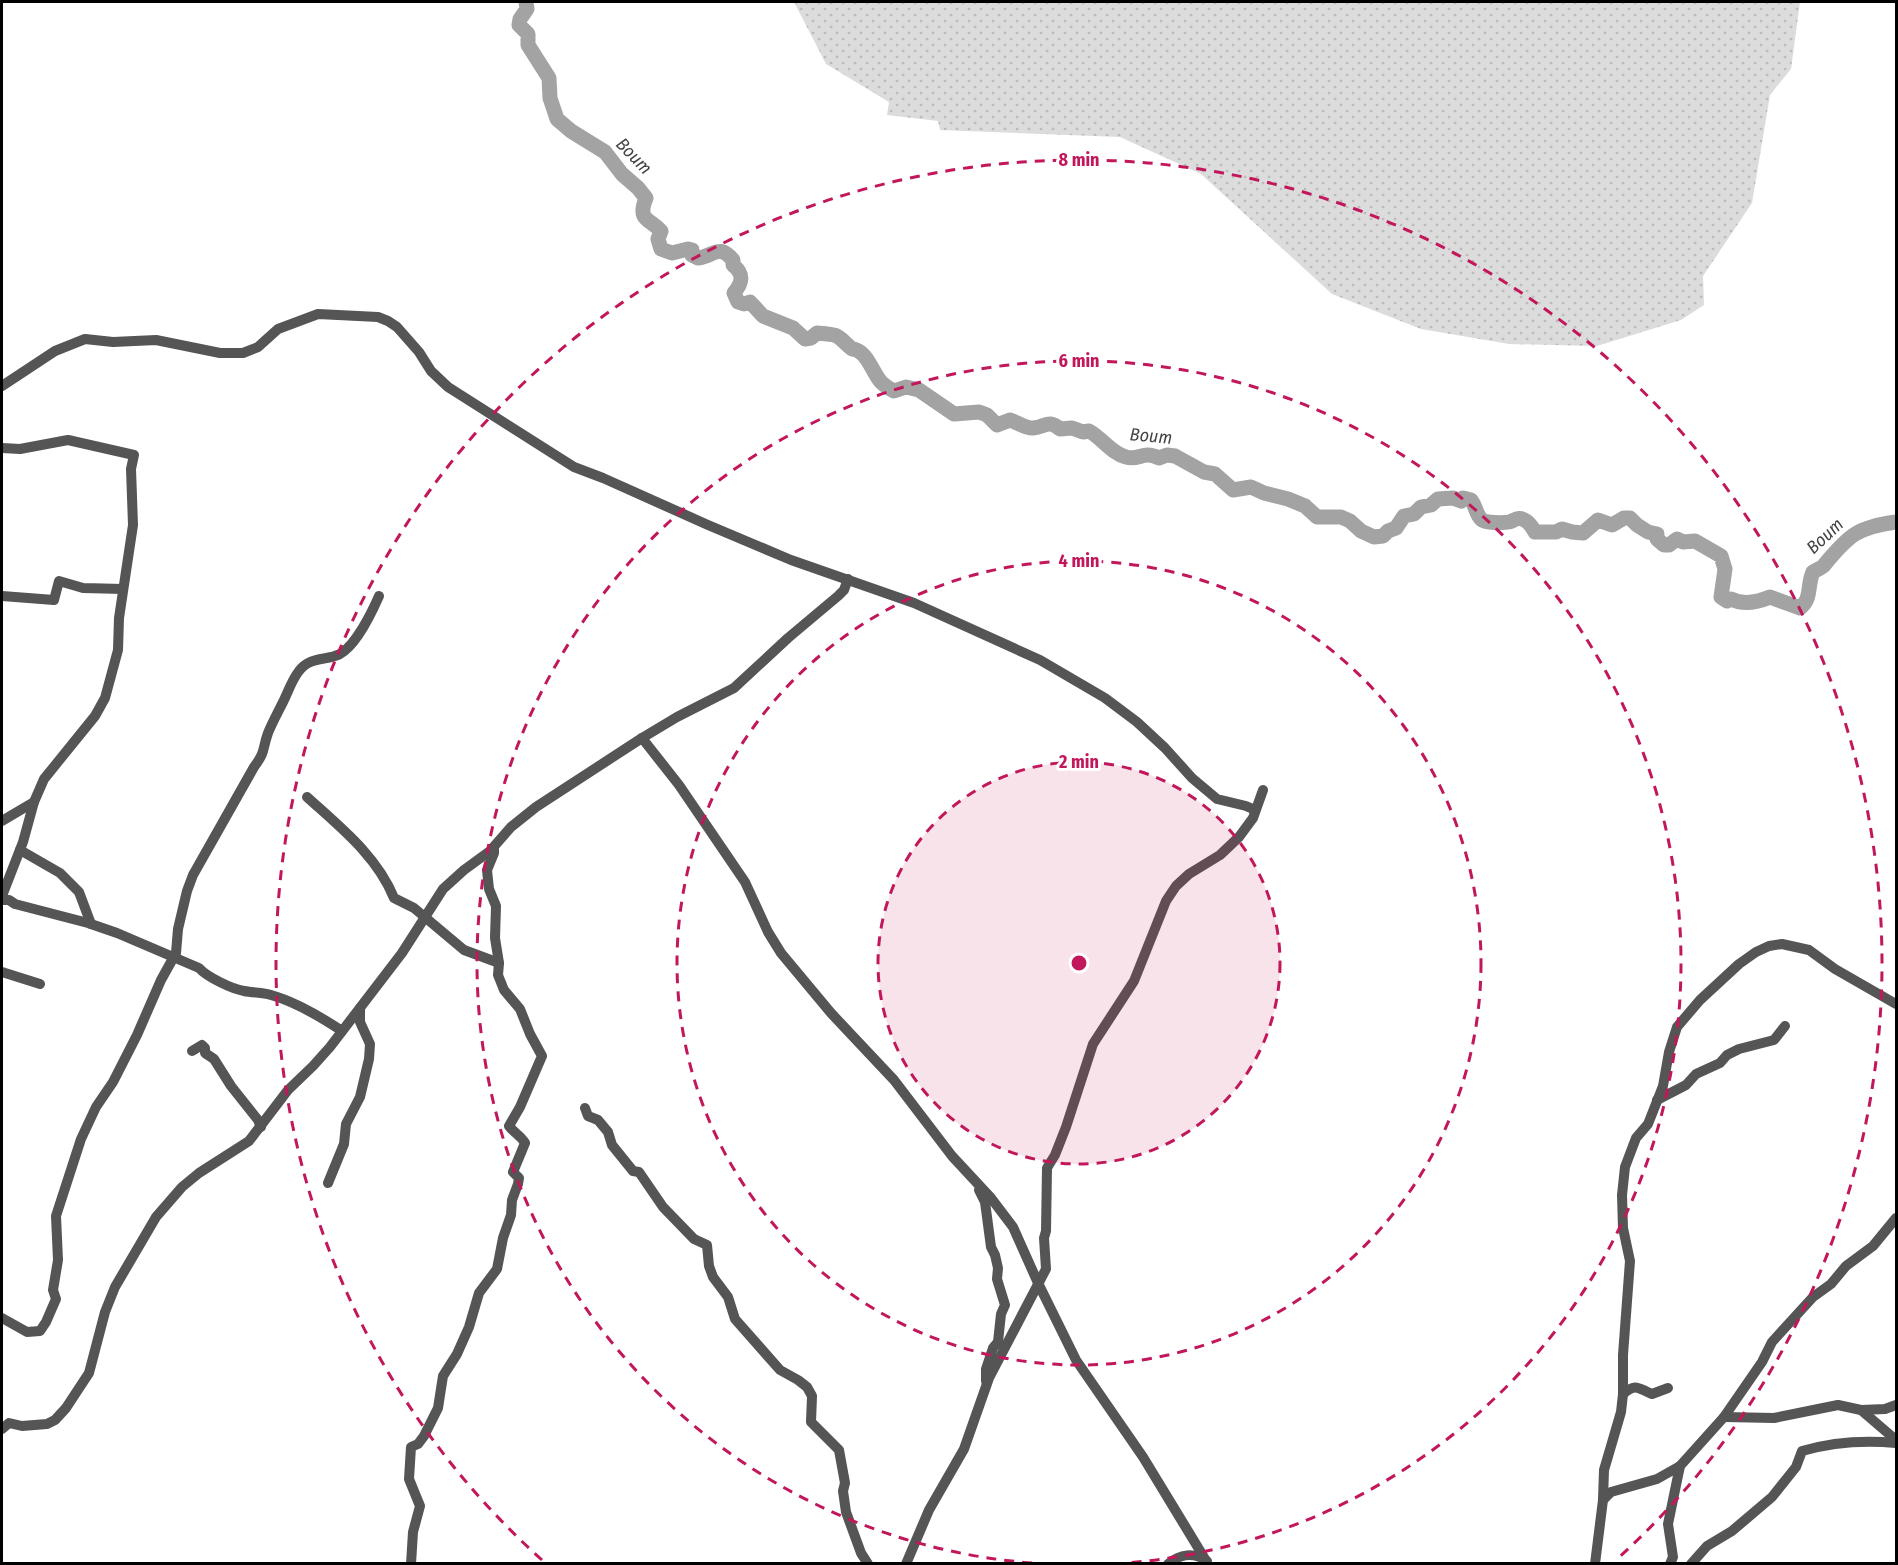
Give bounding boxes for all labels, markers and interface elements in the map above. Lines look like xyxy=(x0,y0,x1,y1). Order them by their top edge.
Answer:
water label: Boum xyxy=(611,133,657,179)
text: 8 min xyxy=(1058,149,1100,171)
text: 6 min xyxy=(1059,350,1100,372)
water label: Boum xyxy=(1129,423,1173,449)
water label: Boum xyxy=(1802,513,1848,559)
text: 4 min xyxy=(1059,550,1099,572)
text: 2 min xyxy=(1058,751,1099,773)
centre of rings xyxy=(1069,953,1089,973)

